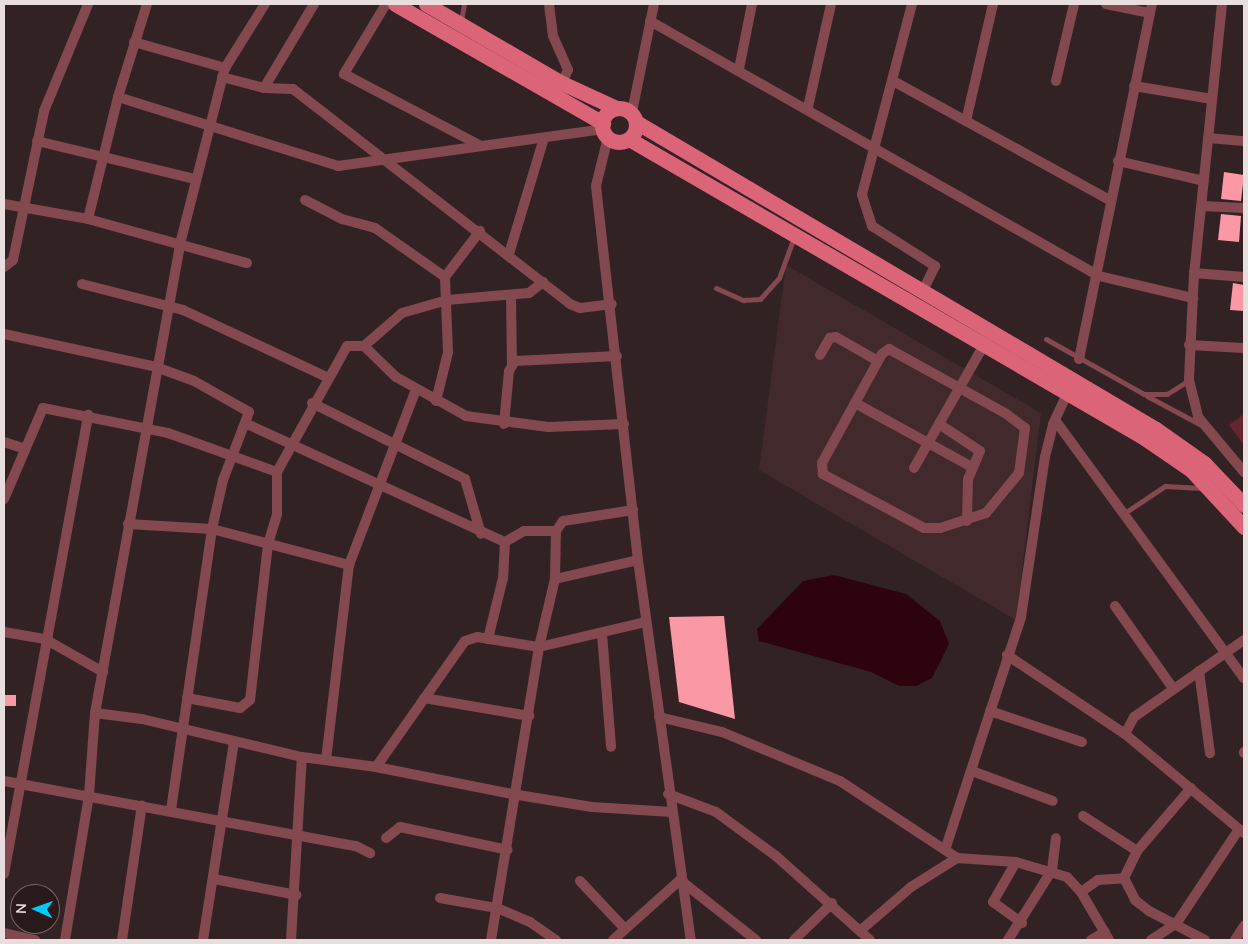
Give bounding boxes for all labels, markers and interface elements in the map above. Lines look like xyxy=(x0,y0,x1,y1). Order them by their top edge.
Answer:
north arrow xyxy=(10,884,60,934)
text: N xyxy=(12,903,30,914)

